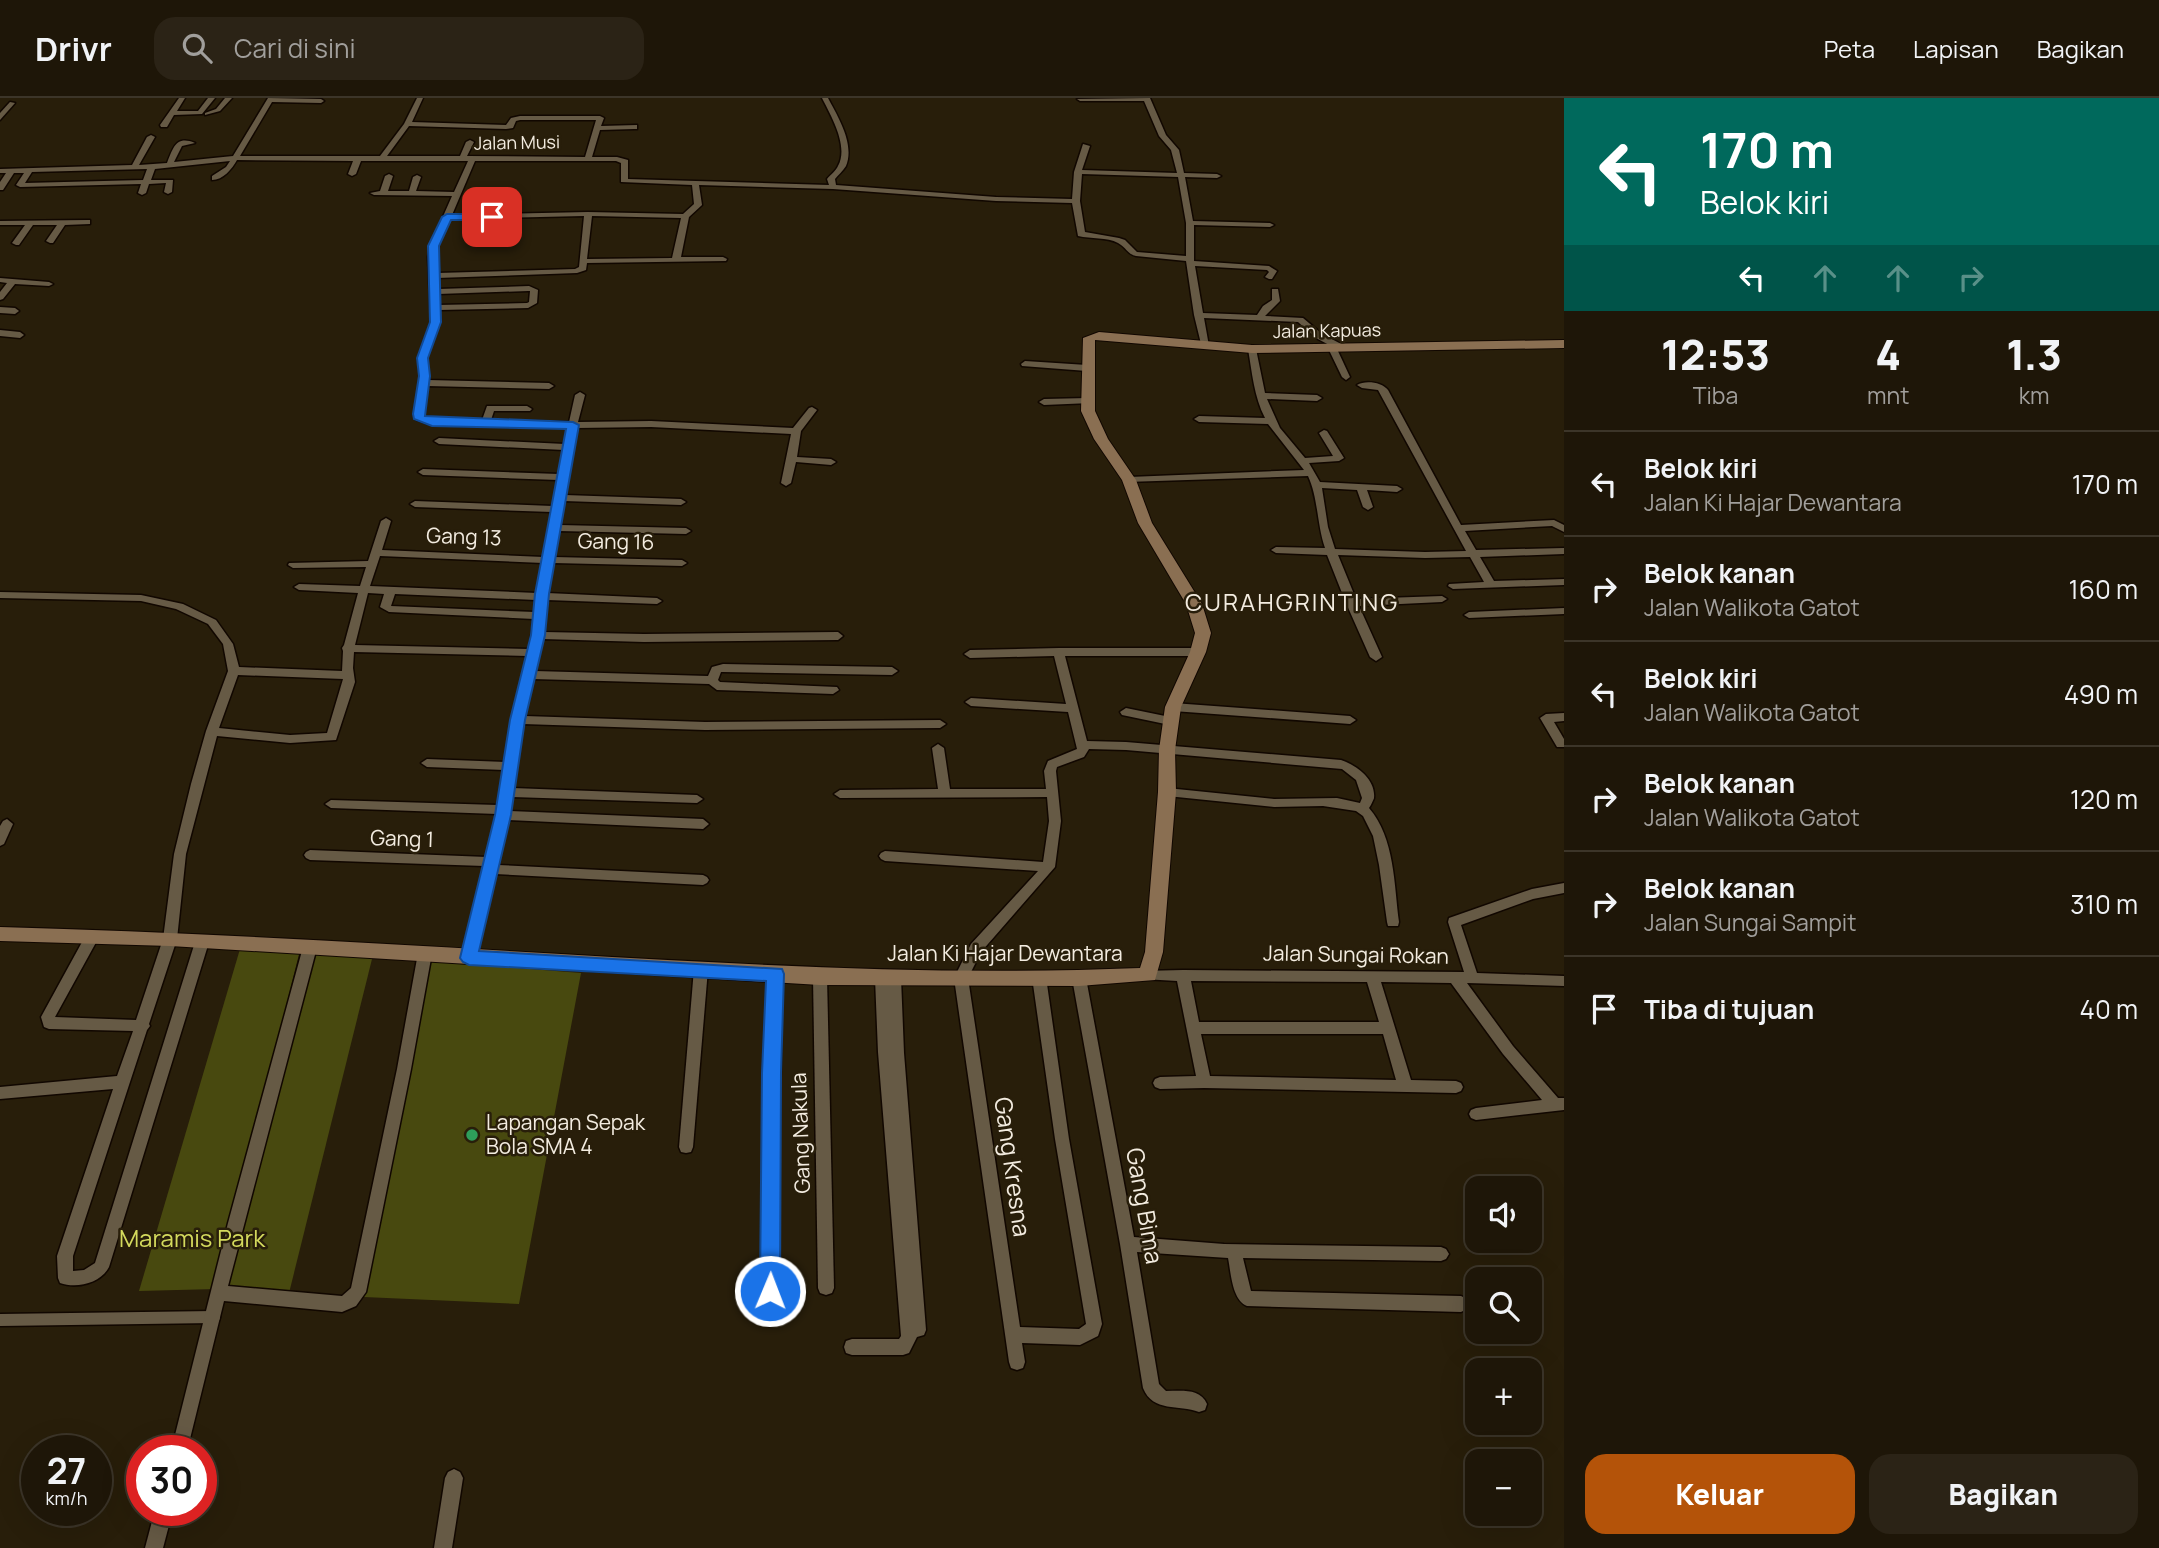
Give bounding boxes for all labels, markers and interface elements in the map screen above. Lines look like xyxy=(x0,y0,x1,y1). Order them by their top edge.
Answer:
search box xyxy=(154,17,644,80)
text: Drivr xyxy=(35,26,112,71)
icon: search xyxy=(178,29,216,67)
text: Cari di sini xyxy=(234,30,356,66)
text: Peta xyxy=(1824,32,1875,65)
text: Lapisan xyxy=(1913,32,1999,65)
text: Bagikan xyxy=(2037,32,2124,65)
text: 170 m xyxy=(1700,116,1834,183)
icon: left xyxy=(1585,126,1676,217)
street label: Jalan Musi xyxy=(474,129,560,155)
text: Belok kiri xyxy=(1700,180,1829,224)
pin xyxy=(462,187,522,247)
icon: arrive xyxy=(473,198,511,236)
icon: left xyxy=(1733,259,1771,297)
icon: ahead xyxy=(1806,259,1844,297)
icon: ahead xyxy=(1879,259,1917,297)
icon: right xyxy=(1952,259,1990,297)
street label: Jalan Kapuas xyxy=(1273,317,1381,343)
text: 12:53 xyxy=(1661,325,1770,383)
text: 4 xyxy=(1875,325,1901,383)
text: 1.3 xyxy=(2006,325,2062,383)
text: Tiba xyxy=(1693,379,1738,411)
text: mnt xyxy=(1867,379,1909,411)
text: km xyxy=(2019,379,2050,411)
text: Belok kiri xyxy=(1644,450,1758,486)
icon: left xyxy=(1585,465,1623,503)
text: 170 m xyxy=(2072,466,2138,502)
text: Jalan Ki Hajar Dewantara xyxy=(1644,486,1902,518)
street label: Gang 13 xyxy=(426,521,502,551)
street label: Gang 16 xyxy=(577,526,655,556)
text: Belok kanan xyxy=(1644,555,1795,591)
icon: right xyxy=(1585,570,1623,608)
text: 160 m xyxy=(2069,571,2138,607)
district label: CURAHGRINTING xyxy=(1185,585,1399,618)
text: Jalan Walikota Gatot xyxy=(1644,591,1860,623)
text: Belok kiri xyxy=(1644,660,1758,696)
icon: left xyxy=(1585,675,1623,713)
text: 490 m xyxy=(2064,676,2138,712)
text: Jalan Walikota Gatot xyxy=(1644,696,1860,728)
text: Belok kanan xyxy=(1644,765,1795,801)
icon: right xyxy=(1585,780,1623,818)
text: 120 m xyxy=(2070,781,2138,817)
text: Jalan Walikota Gatot xyxy=(1644,801,1860,833)
street label: Gang 1 xyxy=(370,823,434,853)
text: Belok kanan xyxy=(1644,870,1795,906)
icon: right xyxy=(1585,885,1623,923)
text: 310 m xyxy=(2070,886,2138,922)
text: Jalan Sungai Sampit xyxy=(1644,906,1856,938)
street label: Jalan Sungai Rokan xyxy=(1263,938,1449,970)
street label: Jalan Ki Hajar Dewantara xyxy=(887,939,1123,967)
icon: arrive xyxy=(1585,990,1623,1028)
text: Tiba di tujuan xyxy=(1644,991,1814,1027)
text: 40 m xyxy=(2080,991,2138,1027)
street label: Gang Nakula xyxy=(784,1072,816,1194)
street label: Gang Kresna xyxy=(987,1095,1040,1239)
place label: Lapangan Sepak Bola SMA 4 xyxy=(486,1108,646,1160)
marker: Lapangan Sepak Bola SMA 4 xyxy=(464,1127,480,1143)
street label: Gang Bima xyxy=(1119,1145,1172,1266)
map controls xyxy=(1465,1176,1542,1526)
button: sound xyxy=(1465,1176,1542,1253)
park label: Maramis Park xyxy=(119,1221,266,1254)
position arrow xyxy=(733,1254,807,1328)
button: search xyxy=(1465,1267,1542,1344)
button: + xyxy=(1465,1358,1542,1435)
speed limit sign: 30 xyxy=(126,1435,217,1526)
text: 27 xyxy=(47,1447,86,1495)
button: − xyxy=(1465,1449,1542,1526)
button: Keluar xyxy=(1585,1454,1855,1534)
button: Bagikan xyxy=(1869,1454,2138,1534)
text: km/h xyxy=(46,1486,87,1510)

